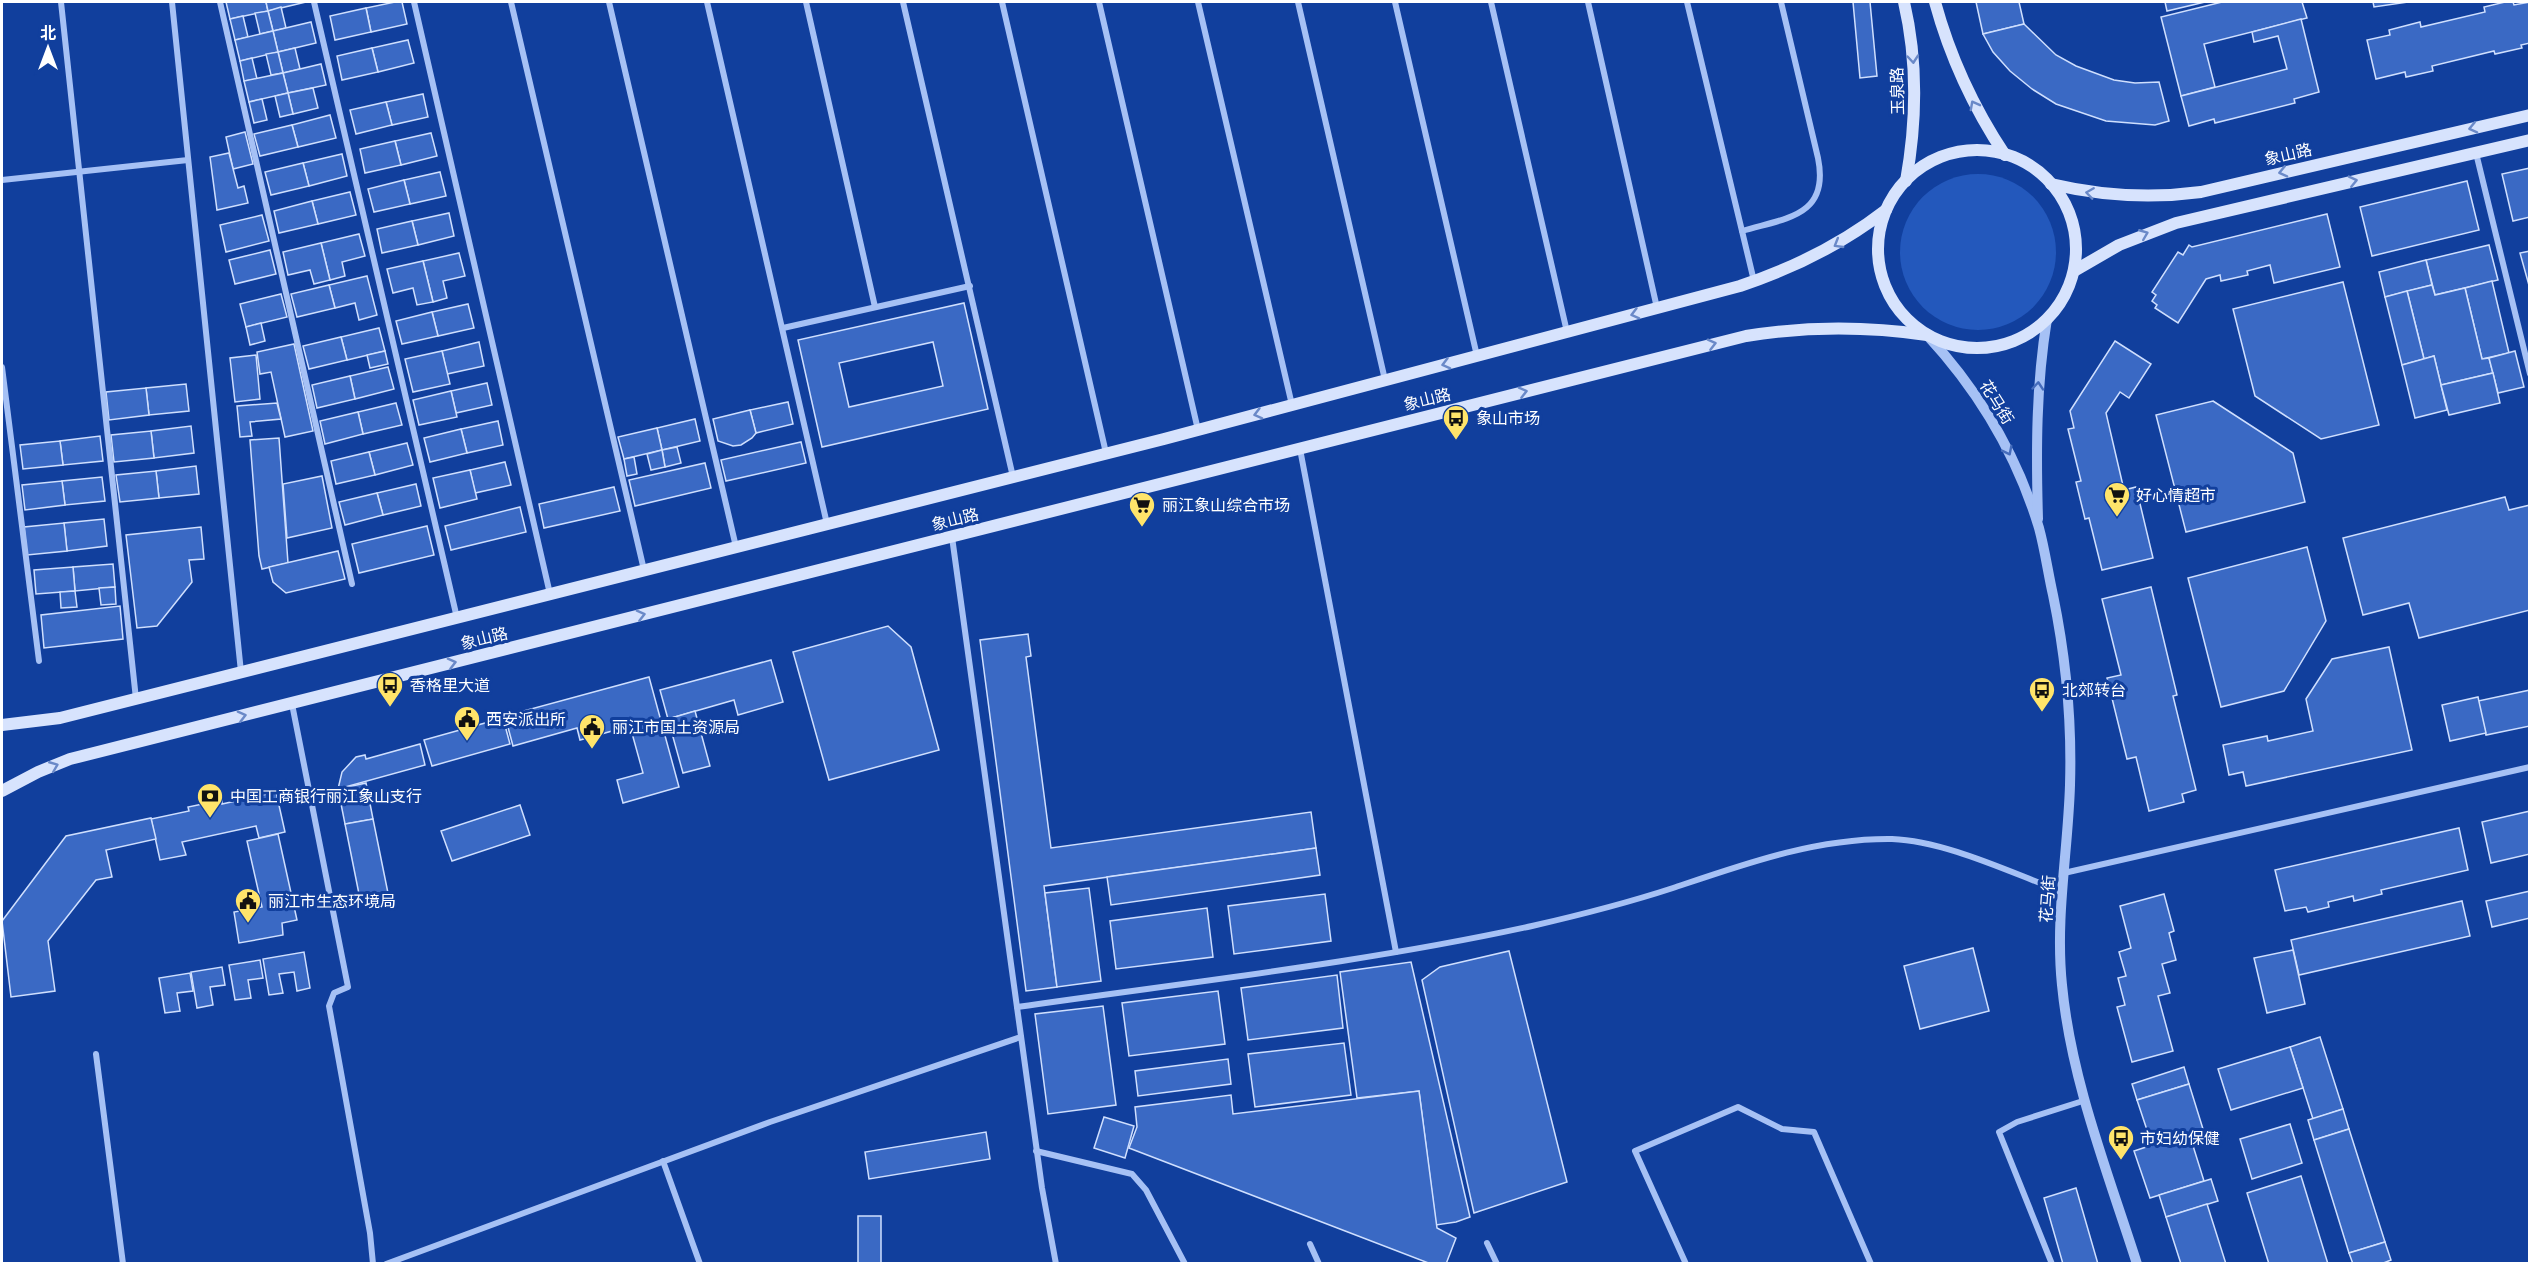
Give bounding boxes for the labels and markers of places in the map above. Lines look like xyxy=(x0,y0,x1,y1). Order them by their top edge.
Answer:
bus stop icon: 象山市场 xyxy=(1441,403,1471,441)
place label: 象山市场 xyxy=(1476,406,1540,430)
supermarket icon: 好心情超市 xyxy=(2102,480,2132,518)
place label: 好心情超市 xyxy=(2136,483,2216,507)
supermarket icon: 丽江象山综合市场 xyxy=(1127,490,1157,528)
place label: 丽江象山综合市场 xyxy=(1162,493,1290,517)
bus stop icon: 香格里大道 xyxy=(375,670,405,708)
place label: 香格里大道 xyxy=(410,673,490,697)
bus stop icon: 北郊转台 xyxy=(2027,675,2057,713)
place label: 北郊转台 xyxy=(2062,678,2126,702)
public building icon: 西安派出所 xyxy=(452,704,482,742)
place label: 西安派出所 xyxy=(486,707,566,731)
public building icon: 丽江市国土资源局 xyxy=(577,712,607,750)
place label: 丽江市国土资源局 xyxy=(612,715,740,739)
bank icon: 中国工商银行丽江象山支行 xyxy=(195,781,225,819)
place label: 中国工商银行丽江象山支行 xyxy=(230,784,422,808)
public building icon: 丽江市生态环境局 xyxy=(233,886,263,924)
place label: 丽江市生态环境局 xyxy=(268,889,396,913)
bus stop icon: 市妇幼保健 xyxy=(2106,1123,2136,1161)
place label: 市妇幼保健 xyxy=(2140,1126,2220,1150)

